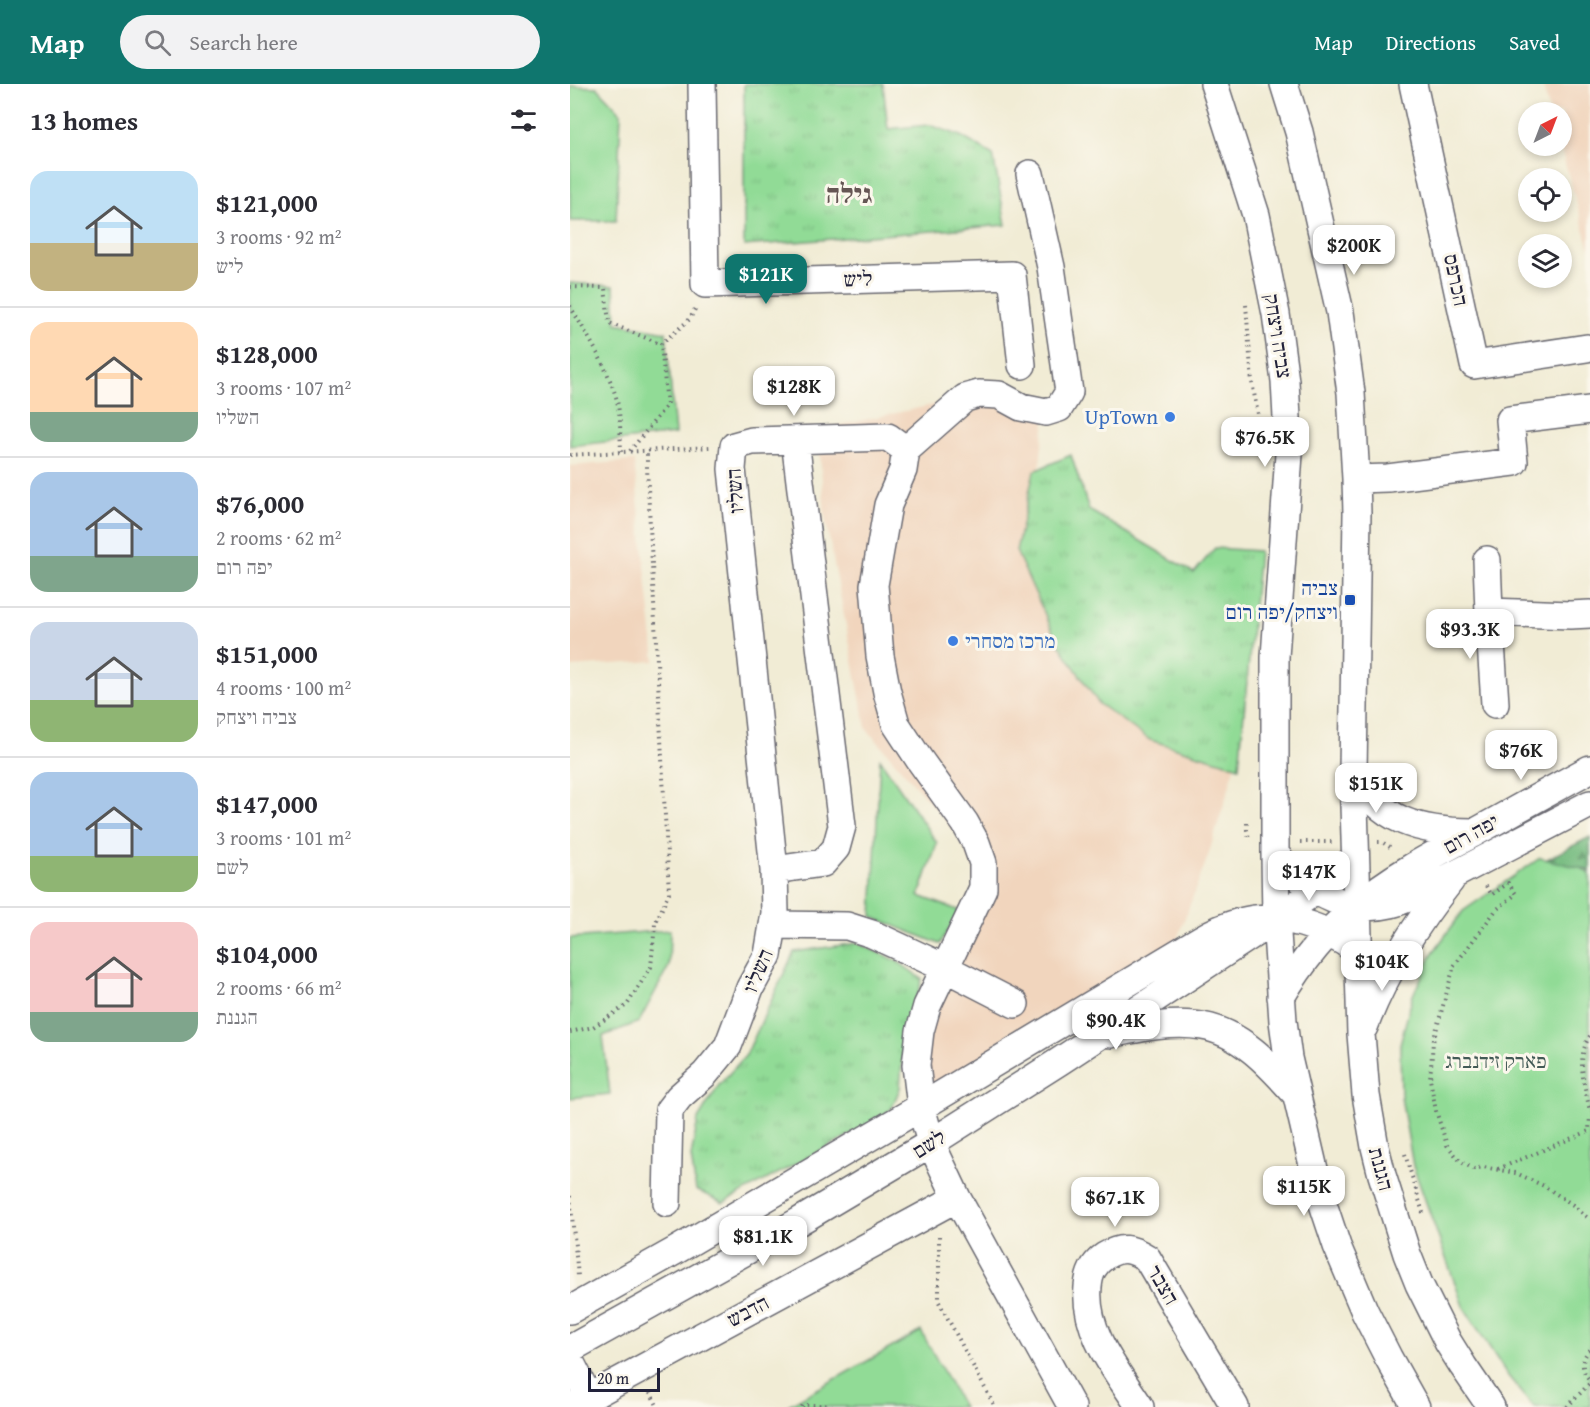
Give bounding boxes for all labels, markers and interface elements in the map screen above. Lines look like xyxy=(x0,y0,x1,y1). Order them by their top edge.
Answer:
search box xyxy=(120,15,540,69)
text: Map xyxy=(30,22,84,63)
icon: search xyxy=(141,26,174,59)
text: Search here xyxy=(189,26,298,58)
text: Map xyxy=(1314,27,1353,58)
text: Directions xyxy=(1386,27,1476,58)
text: Saved xyxy=(1509,27,1560,58)
text: 13 homes xyxy=(30,101,138,140)
north arrow xyxy=(1518,102,1572,156)
map controls xyxy=(1518,102,1572,288)
icon: filters xyxy=(507,104,540,137)
button: locate xyxy=(1518,168,1572,222)
district label: גילה xyxy=(826,173,872,213)
text: $121,000 xyxy=(216,183,318,222)
icon: home xyxy=(78,195,150,267)
text: 3 rooms · 92 m² xyxy=(216,222,342,251)
pin: $200K xyxy=(1312,225,1396,276)
text: $200K xyxy=(1327,230,1381,259)
button: layers xyxy=(1518,234,1572,288)
text: ליש xyxy=(216,251,243,280)
street label: הכרפס xyxy=(1436,251,1477,309)
pin: $121K xyxy=(724,254,808,305)
text: $121K xyxy=(739,259,793,288)
street label: ליש xyxy=(843,263,873,294)
street label: צביה ויצחק xyxy=(1257,291,1300,380)
text: $128,000 xyxy=(216,334,318,373)
icon: home xyxy=(78,346,150,418)
pin: $128K xyxy=(752,366,836,417)
text: $128K xyxy=(767,371,821,400)
text: 3 rooms · 107 m² xyxy=(216,373,351,402)
place label: UpTown xyxy=(1085,401,1158,432)
text: השליו xyxy=(216,402,259,431)
marker: UpTown xyxy=(1163,410,1177,424)
pin: $76.5K xyxy=(1216,417,1314,468)
text: $76.5K xyxy=(1235,422,1295,451)
street label: השליו xyxy=(717,467,752,515)
text: $76,000 xyxy=(216,484,304,523)
icon: home xyxy=(78,496,150,568)
text: 2 rooms · 62 m² xyxy=(216,523,342,552)
text: יפה רום xyxy=(216,552,272,581)
place label: צביה ויצחק/יפה רום xyxy=(1225,572,1338,627)
marker: צביה ויצחק/יפה רום xyxy=(1343,593,1357,607)
pin: $93.3K xyxy=(1421,609,1519,660)
text: $93.3K xyxy=(1440,614,1500,643)
place label: מרכז מסחרי xyxy=(965,625,1055,656)
text: $151,000 xyxy=(216,634,318,673)
marker: מרכז מסחרי xyxy=(946,634,960,648)
icon: home xyxy=(78,646,150,718)
text: 4 rooms · 100 m² xyxy=(216,673,351,702)
text: צביה ויצחק xyxy=(216,702,297,731)
pin: $76K xyxy=(1485,730,1557,781)
text: $76K xyxy=(1499,735,1543,764)
pin: $151K xyxy=(1334,763,1418,814)
text: $151K xyxy=(1349,768,1403,797)
text: $147,000 xyxy=(216,784,318,823)
icon: home xyxy=(78,796,150,868)
street label: יפה רום xyxy=(1437,806,1504,861)
text: 3 rooms · 101 m² xyxy=(216,823,351,852)
pin: $147K xyxy=(1267,851,1351,902)
text: לשם xyxy=(216,852,249,881)
text: $147K xyxy=(1282,856,1336,885)
text: $104,000 xyxy=(216,934,318,973)
pin: $104K xyxy=(1340,941,1424,992)
street label: השליו xyxy=(734,944,781,998)
icon: home xyxy=(78,946,150,1018)
text: $104K xyxy=(1355,946,1409,975)
text: 2 rooms · 66 m² xyxy=(216,973,342,1002)
pin: $90.4K xyxy=(1067,1000,1165,1051)
text: הגננת xyxy=(216,1002,258,1031)
text: $90.4K xyxy=(1086,1005,1146,1034)
park label: פארק זידנברג xyxy=(1445,1045,1547,1076)
street label: לשם xyxy=(906,1121,952,1166)
street label: הגננת xyxy=(1361,1144,1402,1194)
pin: $115K xyxy=(1262,1166,1346,1217)
text: $115K xyxy=(1277,1171,1331,1200)
pin: $67.1K xyxy=(1066,1177,1164,1228)
text: $67.1K xyxy=(1085,1182,1145,1211)
pin: $81.1K xyxy=(714,1216,812,1267)
text: $81.1K xyxy=(733,1221,793,1250)
street label: הצבר xyxy=(1140,1259,1187,1310)
street label: הדבש xyxy=(721,1287,774,1334)
scale bar xyxy=(588,1365,660,1392)
text: 20 m xyxy=(597,1366,629,1390)

